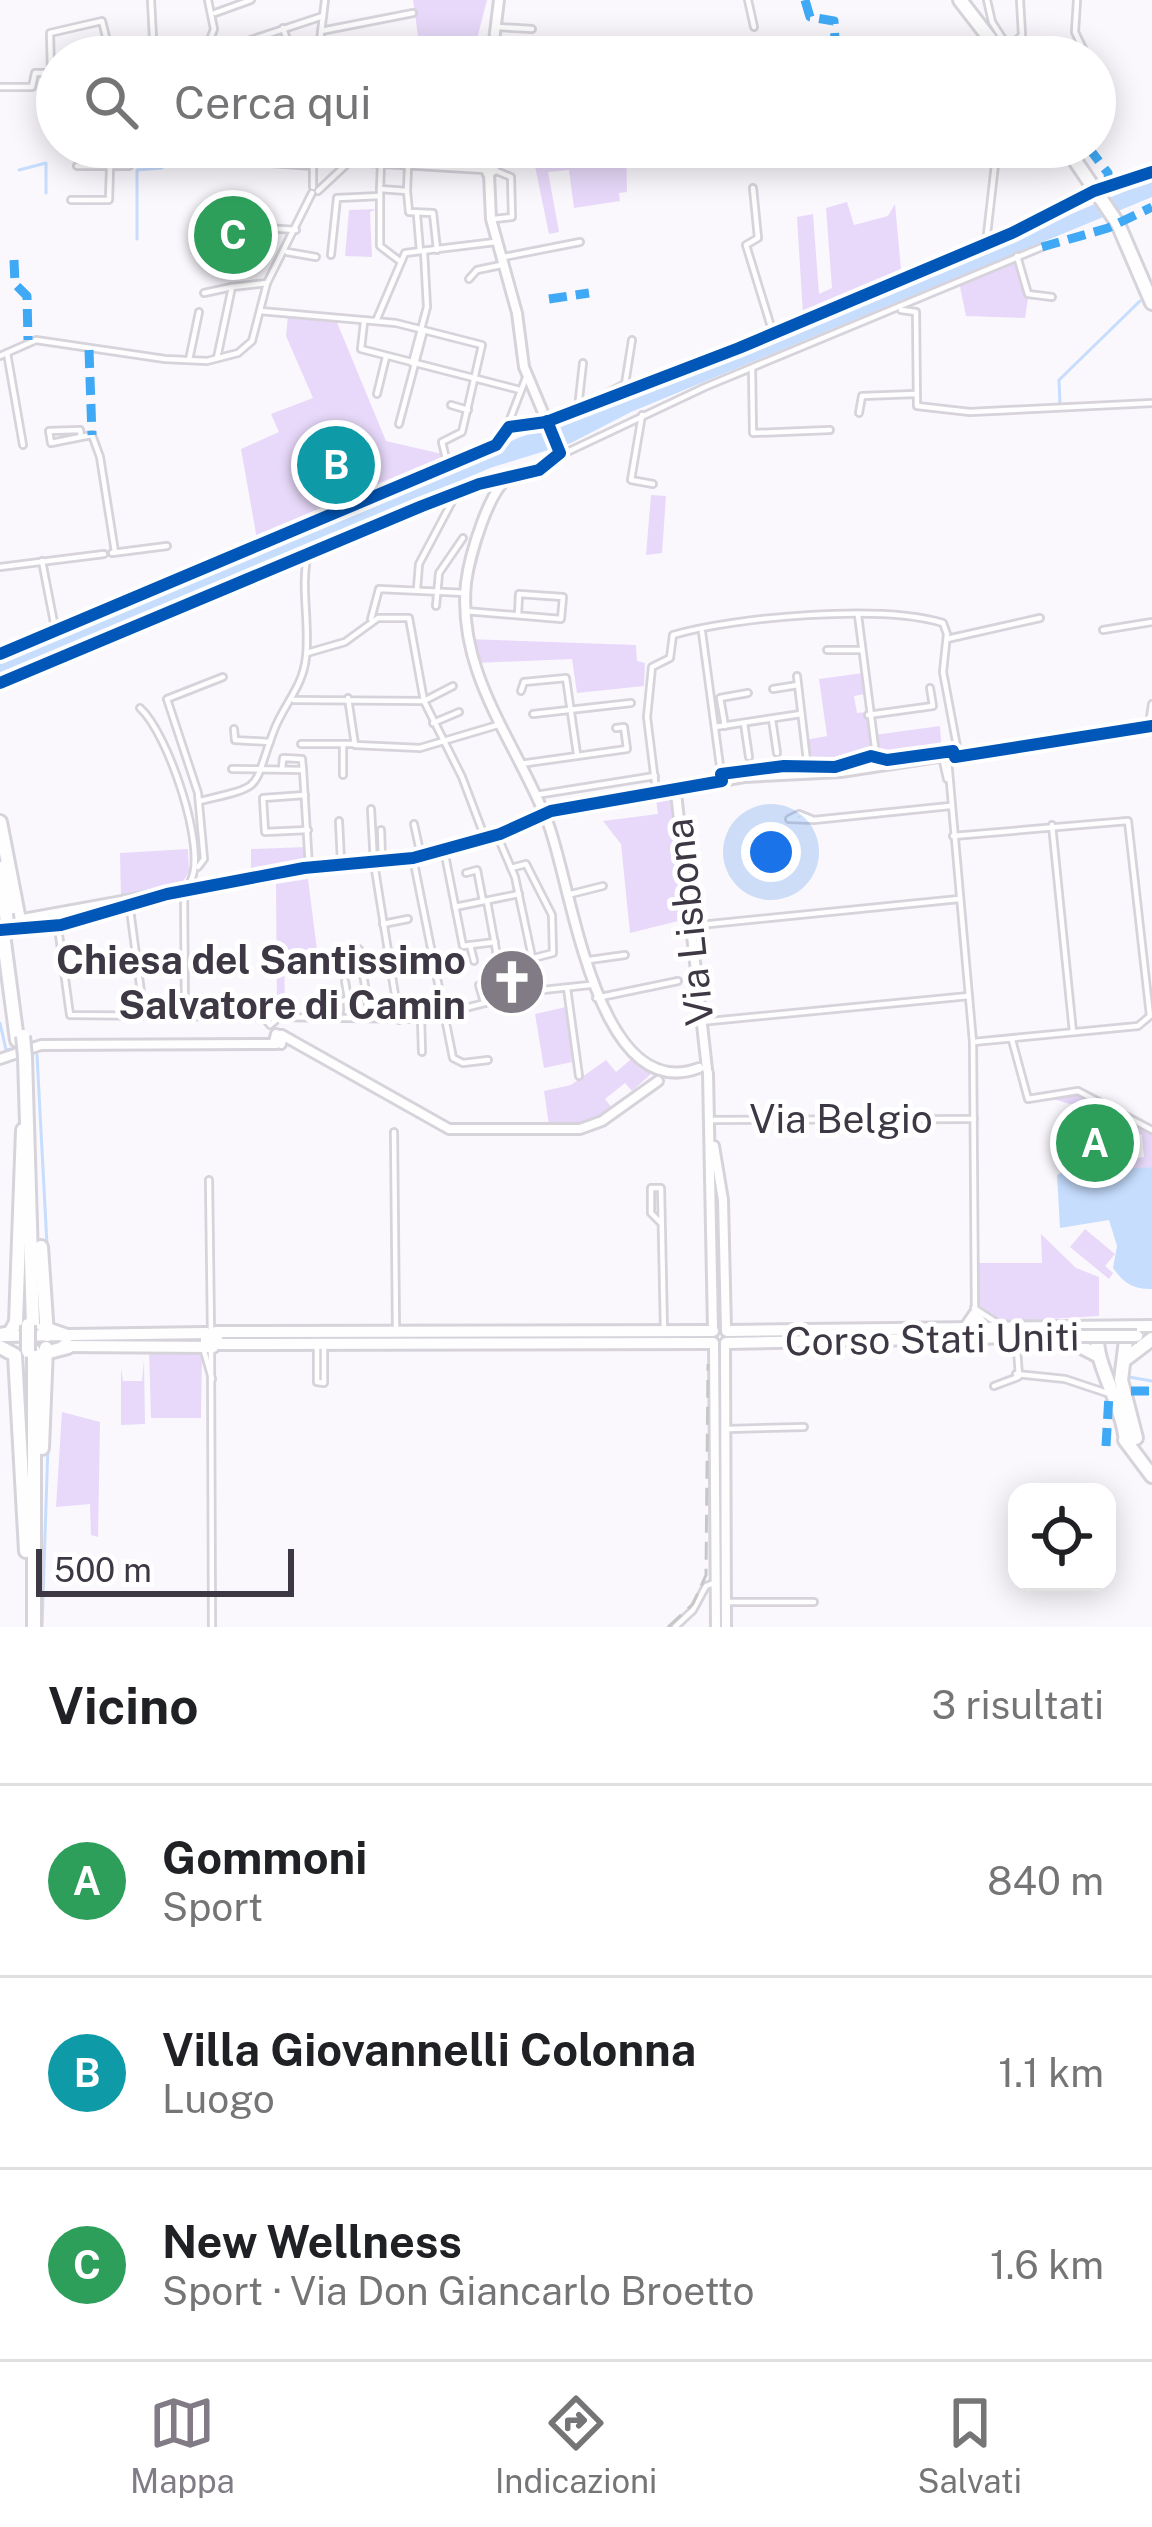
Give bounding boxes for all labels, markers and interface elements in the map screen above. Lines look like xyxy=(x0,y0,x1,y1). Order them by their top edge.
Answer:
search box xyxy=(36,36,1116,168)
icon: search xyxy=(78,69,144,135)
text: Cerca qui xyxy=(174,76,371,129)
pin: C xyxy=(194,190,272,280)
pin: B xyxy=(297,420,375,510)
street label: Via Lisbona xyxy=(655,816,723,1028)
your location xyxy=(741,822,801,882)
place label: Chiesa del Santissimo Salvatore di Camin xyxy=(56,937,466,1028)
church icon: Chiesa del Santissimo Salvatore di Camin xyxy=(477,947,547,1017)
street label: Via Belgio xyxy=(749,1096,933,1142)
pin: A xyxy=(1056,1098,1134,1188)
street label: Corso Stati Uniti xyxy=(784,1313,1080,1365)
map controls xyxy=(1008,1483,1116,1591)
button: locate xyxy=(1008,1483,1116,1591)
scale bar xyxy=(36,1543,294,1596)
text: 500 m xyxy=(54,1551,152,1589)
text: Vicino xyxy=(48,1676,199,1735)
text: 3 risultati xyxy=(932,1682,1104,1728)
text: Gommoni xyxy=(162,1831,367,1884)
text: A xyxy=(73,1858,101,1904)
text: 840 m xyxy=(987,1858,1104,1904)
text: Sport xyxy=(162,1884,263,1930)
text: Villa Giovannelli Colonna xyxy=(162,2023,696,2076)
text: B xyxy=(74,2050,100,2096)
text: 1.1 km xyxy=(998,2050,1104,2096)
text: Luogo xyxy=(162,2076,275,2122)
text: New Wellness xyxy=(162,2215,462,2268)
text: C xyxy=(73,2242,101,2288)
text: 1.6 km xyxy=(990,2242,1104,2288)
text: Sport · Via Don Giancarlo Broetto xyxy=(162,2268,754,2314)
tab: Mappa xyxy=(130,2390,235,2500)
tab: Indicazioni xyxy=(495,2390,657,2500)
tab: Salvati xyxy=(917,2390,1022,2500)

